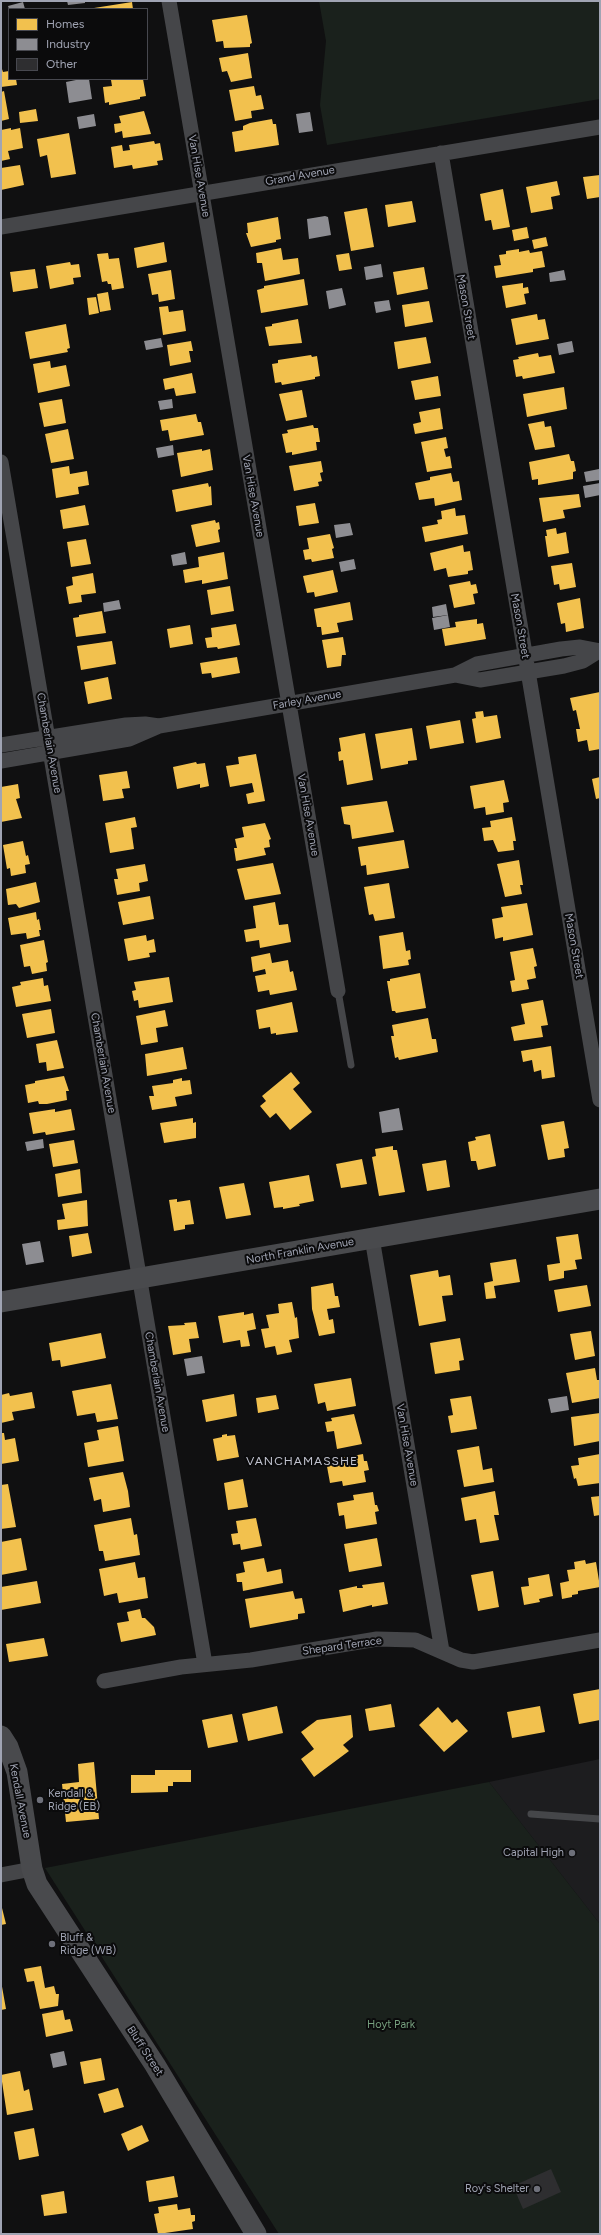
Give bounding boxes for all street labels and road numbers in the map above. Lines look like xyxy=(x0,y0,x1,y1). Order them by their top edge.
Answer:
street label: Van Hise Avenue xyxy=(185,134,213,218)
street label: Grand Avenue xyxy=(264,163,336,189)
street label: Mason Street xyxy=(454,273,478,341)
street label: Van Hise Avenue xyxy=(239,454,267,538)
street label: Mason Street xyxy=(508,592,532,660)
street label: Farley Avenue xyxy=(272,687,342,713)
street label: Chamberlain Avenue xyxy=(34,692,64,794)
street label: Van Hise Avenue xyxy=(294,773,322,857)
street label: Mason Street xyxy=(562,912,586,980)
street label: Chamberlain Avenue xyxy=(88,1012,118,1114)
street label: North Franklin Avenue xyxy=(245,1235,355,1267)
street label: Chamberlain Avenue xyxy=(142,1331,172,1433)
street label: Van Hise Avenue xyxy=(393,1403,421,1487)
street label: Shepard Terrace xyxy=(301,1634,383,1658)
street label: Kendall Avenue xyxy=(6,1763,34,1839)
street label: Bluff Street xyxy=(124,2024,166,2078)

